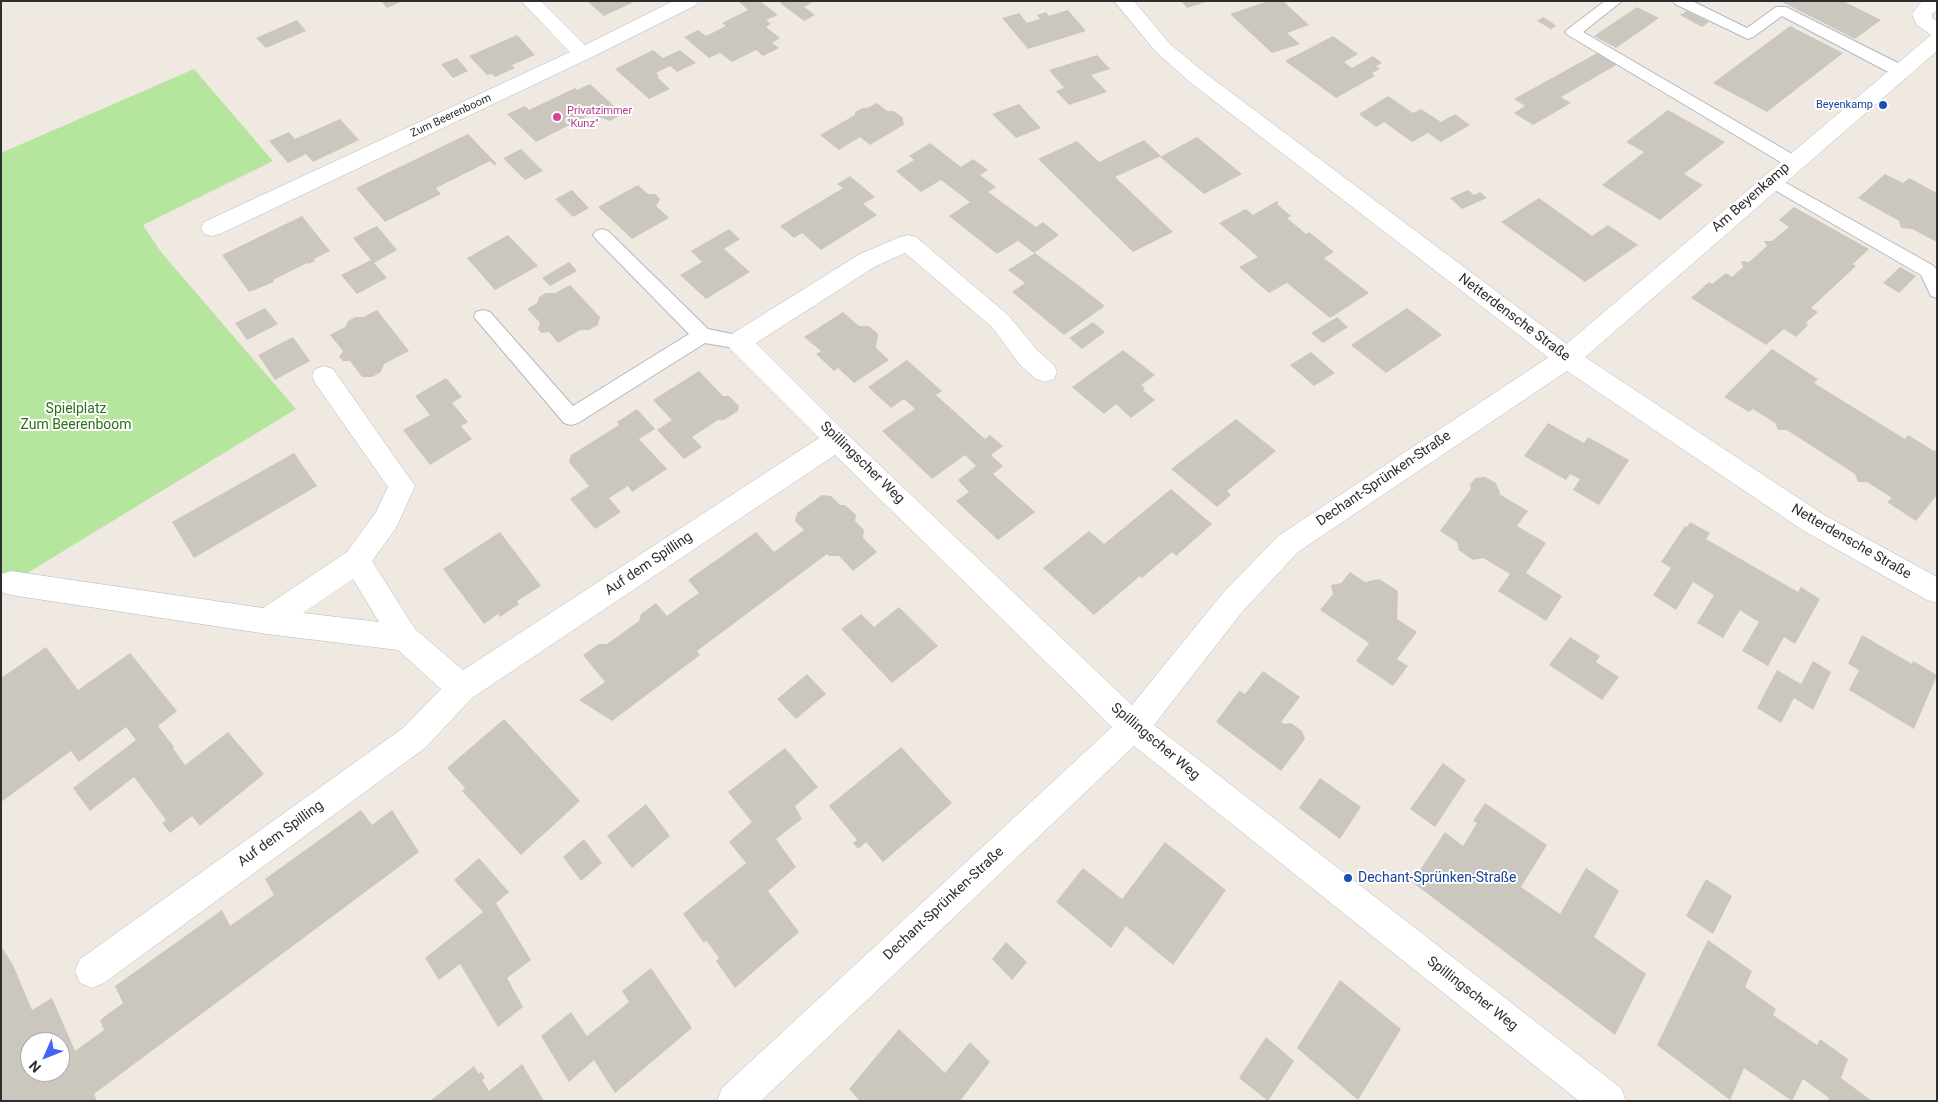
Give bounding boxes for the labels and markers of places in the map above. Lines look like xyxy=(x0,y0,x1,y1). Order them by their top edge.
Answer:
place label: Beyenkamp xyxy=(1816,98,1873,112)
marker: Beyenkamp xyxy=(1877,99,1889,111)
place label: Privatzimmer "Kunz" xyxy=(567,104,632,130)
marker: Privatzimmer "Kunz" xyxy=(551,111,563,123)
place label: Dechant-Sprünken-Straße xyxy=(1358,870,1517,886)
marker: Dechant-Sprünken-Straße xyxy=(1342,872,1354,884)

